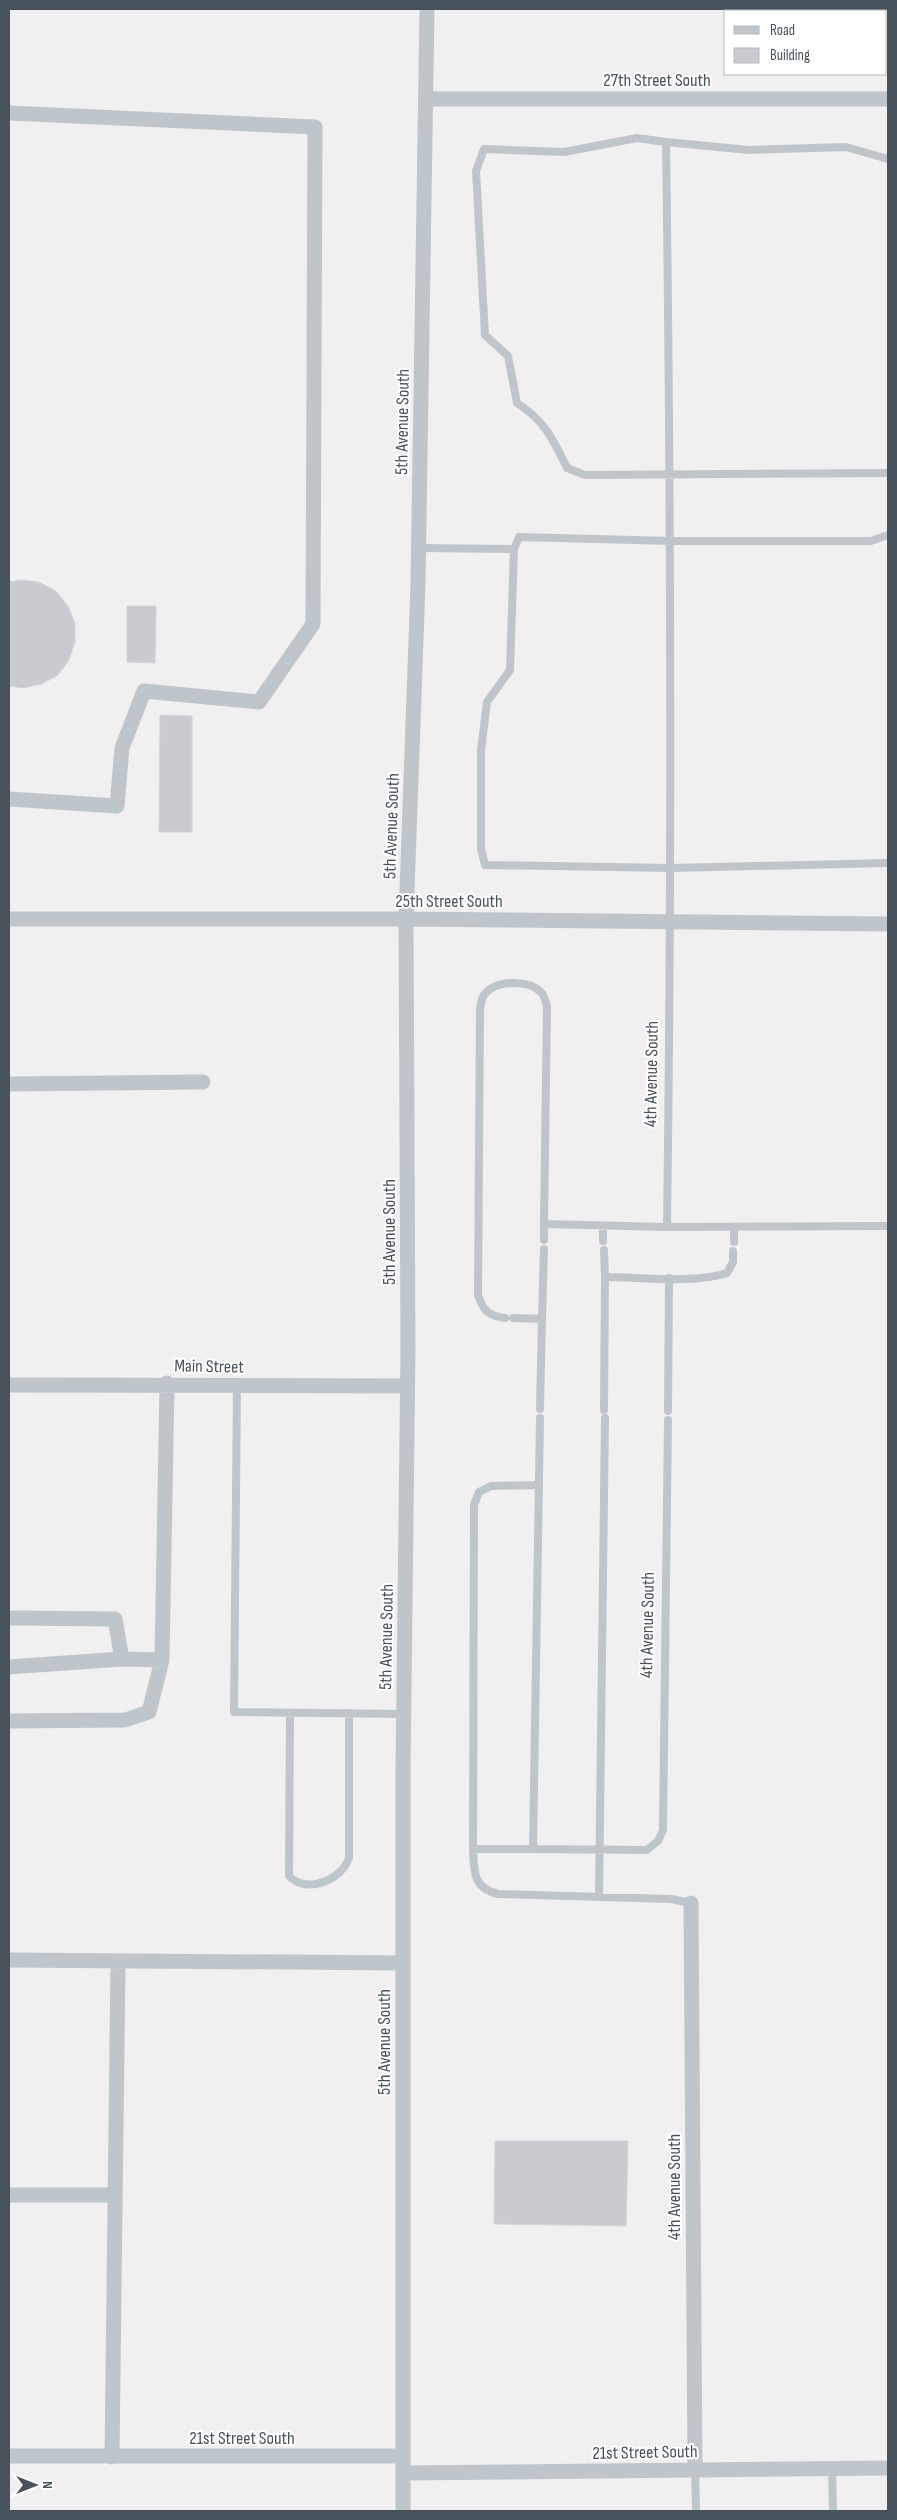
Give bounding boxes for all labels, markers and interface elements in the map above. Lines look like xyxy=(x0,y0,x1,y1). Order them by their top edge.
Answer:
legend xyxy=(724,10,887,75)
text: Road xyxy=(770,21,795,40)
text: Building xyxy=(770,46,810,65)
street label: 27th Street South xyxy=(603,70,711,91)
street label: 5th Avenue South xyxy=(391,369,414,475)
street label: 5th Avenue South xyxy=(379,773,404,879)
street label: 25th Street South xyxy=(395,891,503,912)
street label: 4th Avenue South xyxy=(640,1021,663,1127)
street label: 5th Avenue South xyxy=(379,1179,400,1285)
street label: Main Street xyxy=(174,1355,244,1378)
street label: 4th Avenue South xyxy=(636,1572,659,1678)
street label: 5th Avenue South xyxy=(375,1584,398,1690)
street label: 5th Avenue South xyxy=(374,1989,395,2095)
street label: 4th Avenue South xyxy=(664,2134,685,2240)
street label: 21st Street South xyxy=(189,2428,295,2449)
street label: 21st Street South xyxy=(592,2441,698,2464)
north arrow xyxy=(10,2460,60,2510)
text: N xyxy=(39,2481,56,2489)

